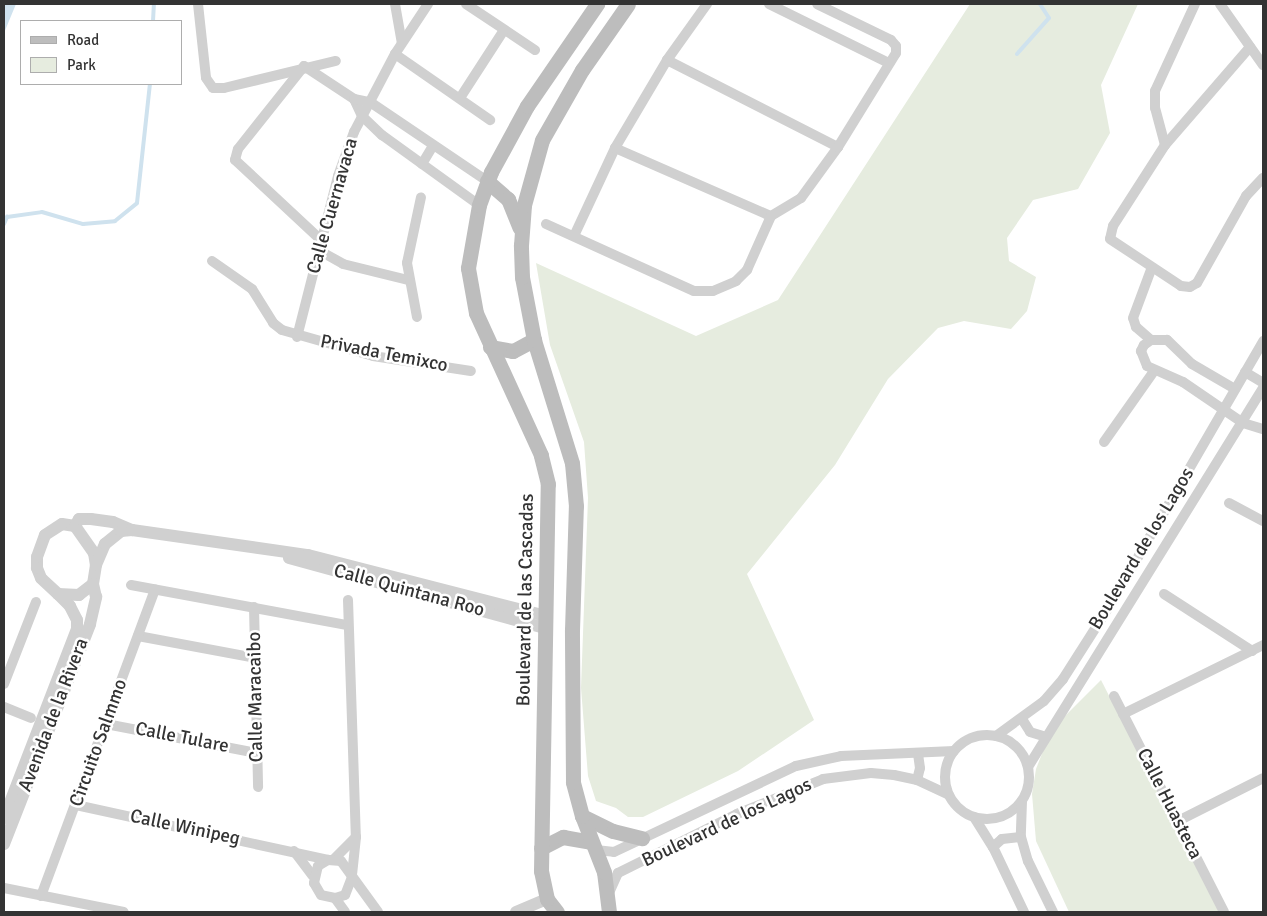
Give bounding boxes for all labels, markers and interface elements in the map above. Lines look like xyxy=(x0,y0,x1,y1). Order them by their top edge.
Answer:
legend xyxy=(20,20,182,85)
text: Road xyxy=(67,31,99,49)
text: Park xyxy=(67,56,96,74)
street label: Calle Cuernavaca xyxy=(303,136,363,276)
street label: Privada Temixco xyxy=(318,330,450,378)
street label: Boulevard de los Lagos xyxy=(1085,464,1199,634)
street label: Boulevard de las Cascadas xyxy=(513,493,539,707)
street label: Calle Quintana Roo xyxy=(331,560,487,622)
street label: Calle Maracaibo xyxy=(243,632,269,762)
street label: Avenida de la Rivera xyxy=(14,635,94,795)
street label: Circuito Salmmo xyxy=(65,676,133,810)
street label: Calle Tulare xyxy=(133,718,231,758)
street label: Calle Huasteca xyxy=(1131,745,1207,863)
street label: Boulevard de los Lagos xyxy=(638,774,816,872)
street label: Calle Winipeg xyxy=(128,805,242,851)

